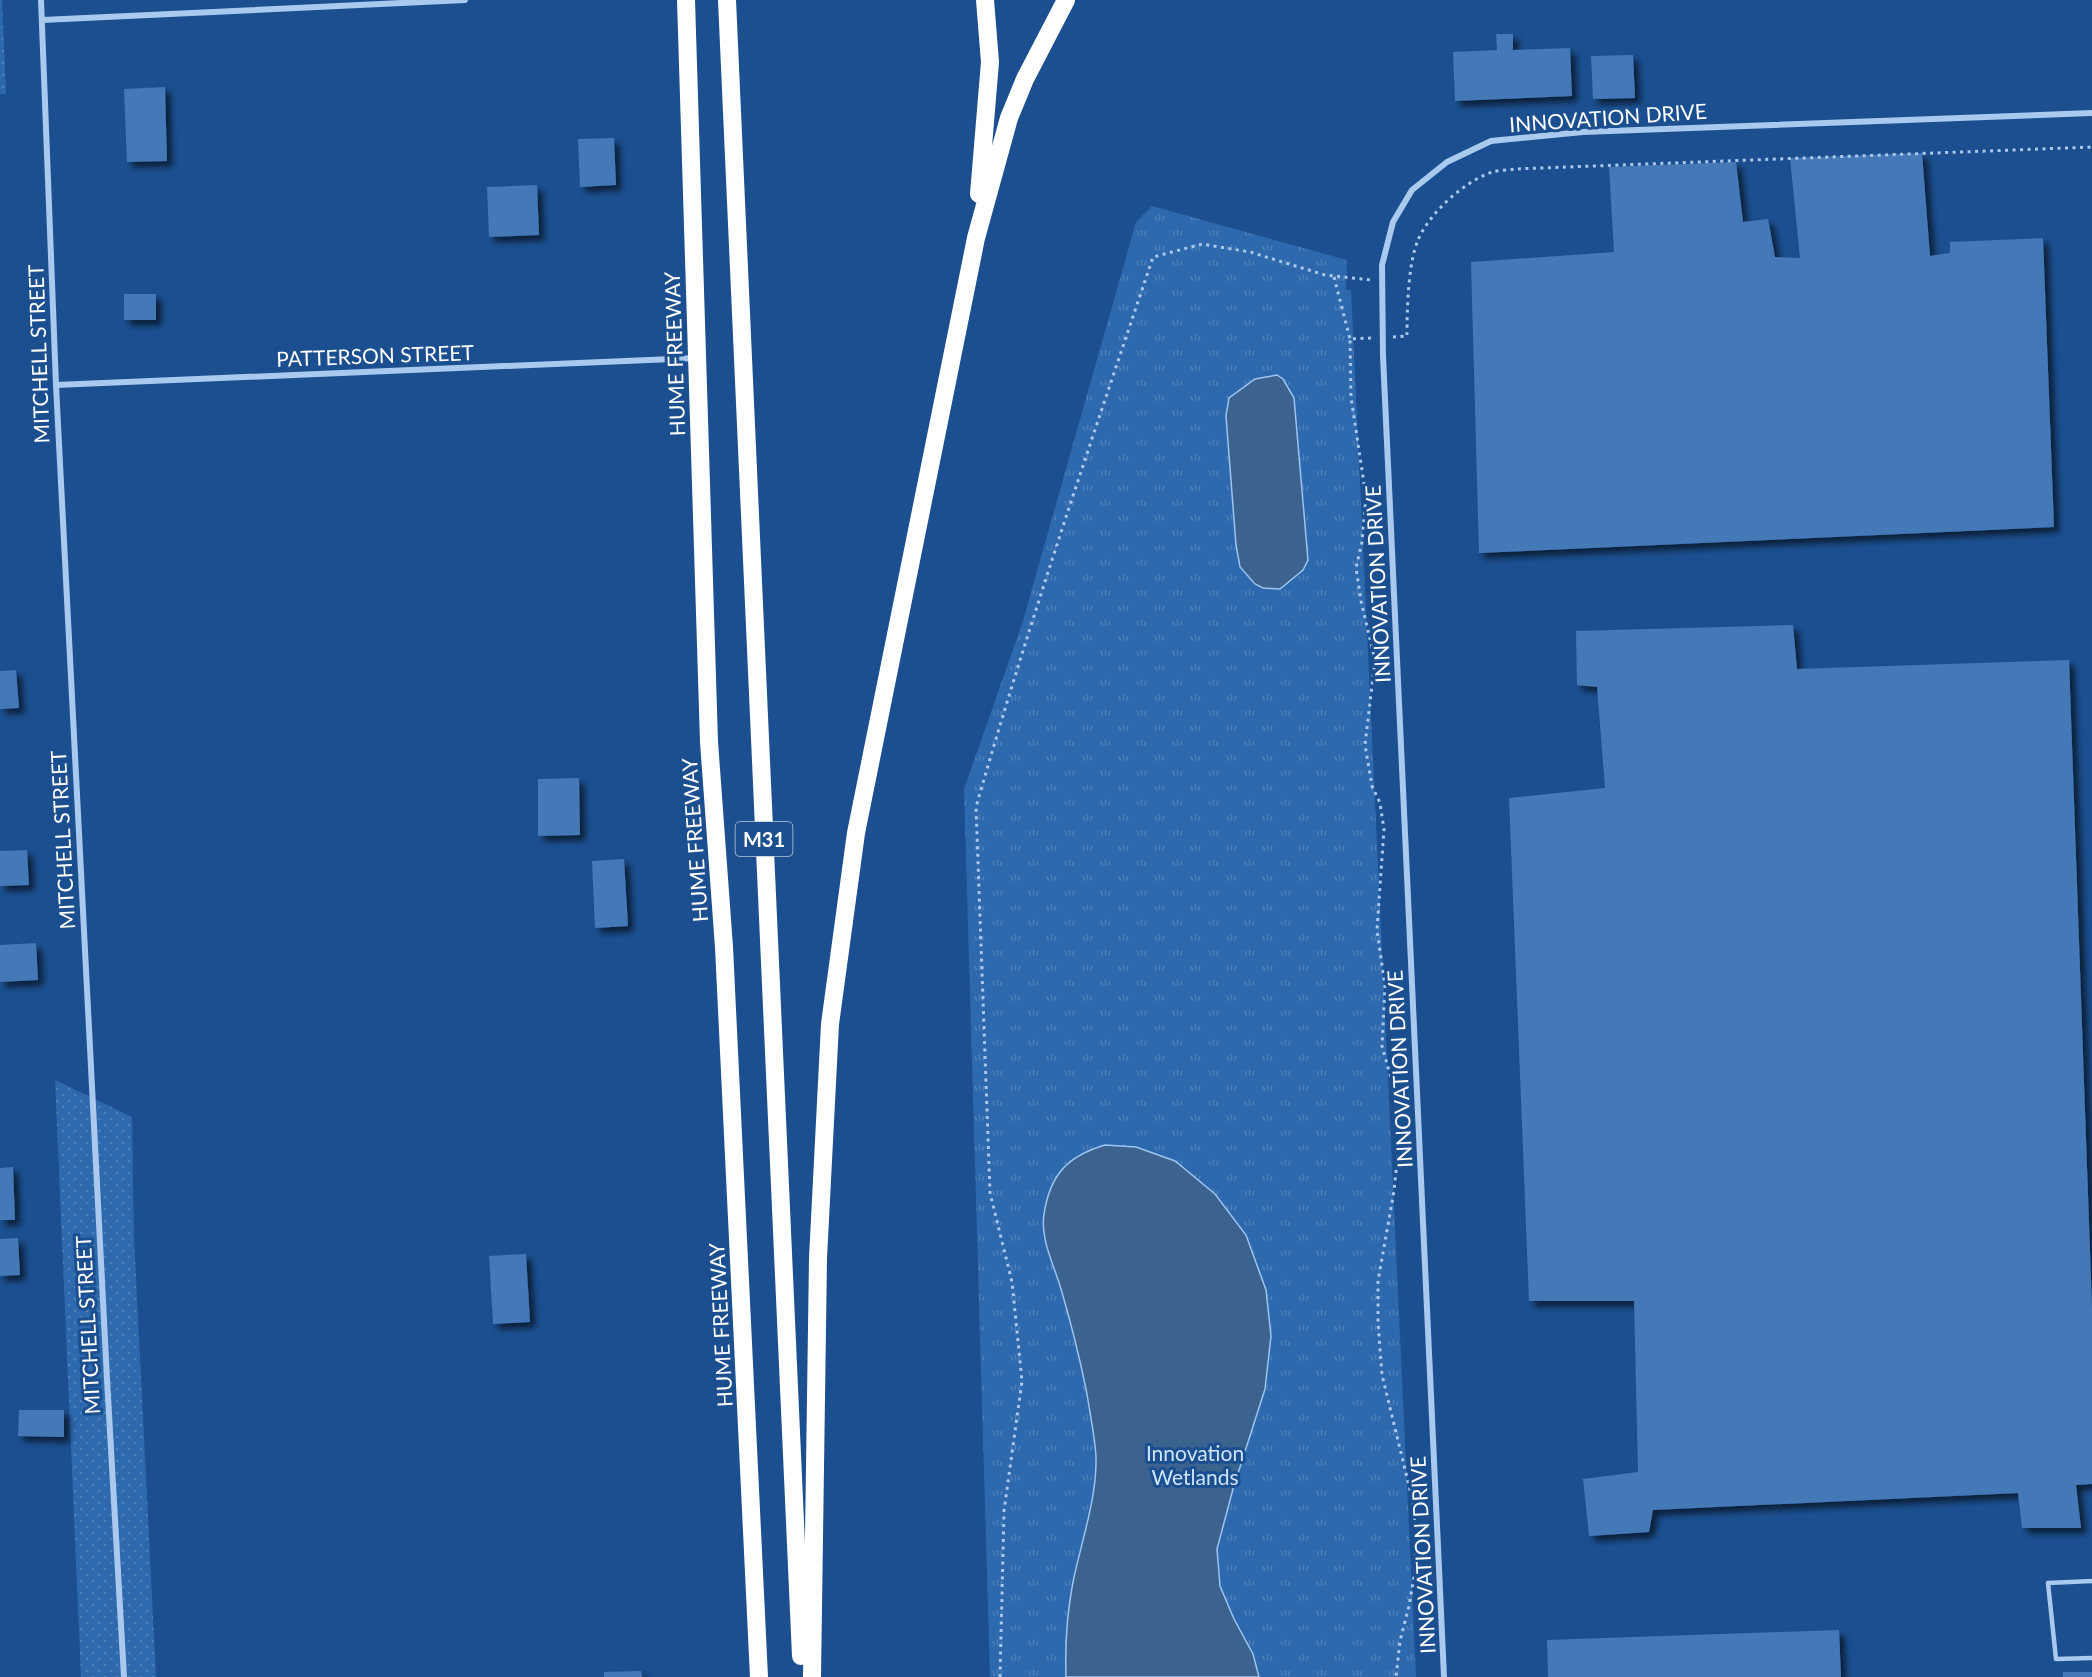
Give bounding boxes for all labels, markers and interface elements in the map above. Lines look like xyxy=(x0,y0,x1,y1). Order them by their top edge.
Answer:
street label: INNOVATION DRIVE xyxy=(1508,98,1708,136)
street label: MITCHELL STREET xyxy=(22,263,54,444)
street label: HUME FREEWAY xyxy=(659,270,689,437)
street label: PATTERSON STREET xyxy=(276,339,475,371)
street label: INNOVATION DRIVE xyxy=(1359,484,1395,684)
street label: MITCHELL STREET xyxy=(45,749,79,930)
street label: HUME FREEWAY xyxy=(676,756,712,923)
road number: M31 xyxy=(736,822,792,856)
street label: INNOVATION DRIVE xyxy=(1381,969,1417,1169)
street label: MITCHELL STREET xyxy=(70,1234,104,1415)
street label: HUME FREEWAY xyxy=(703,1241,737,1408)
park label: Innovation Wetlands xyxy=(1146,1440,1244,1489)
street label: INNOVATION DRIVE xyxy=(1404,1455,1440,1655)

